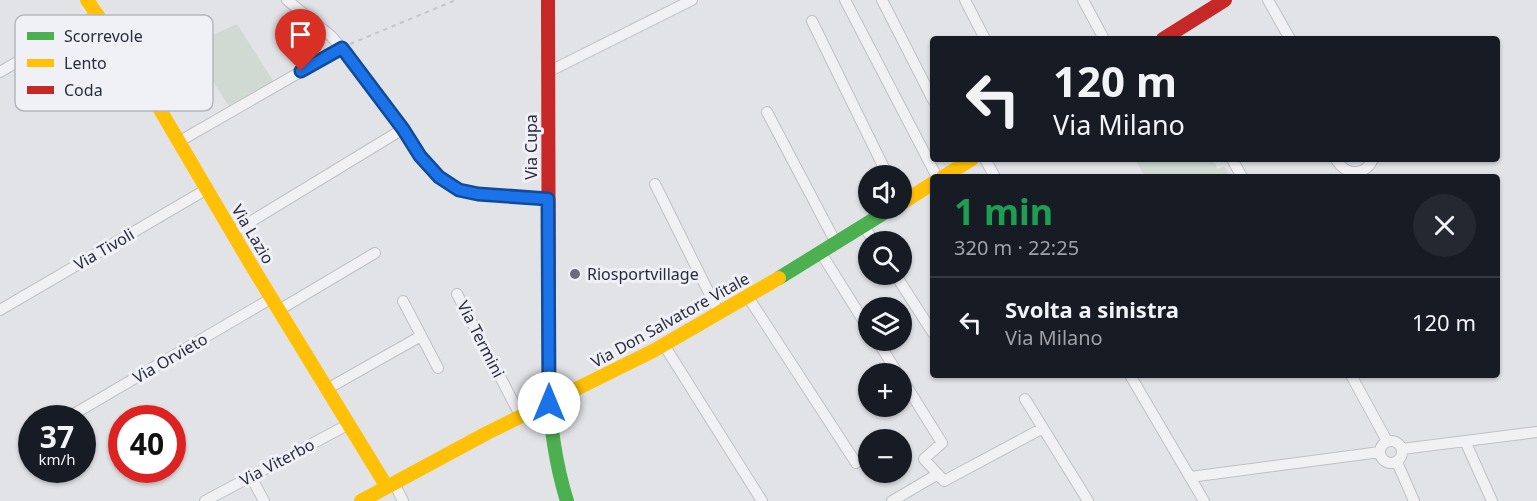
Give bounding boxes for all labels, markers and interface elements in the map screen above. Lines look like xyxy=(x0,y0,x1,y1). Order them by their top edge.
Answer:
pin xyxy=(275,9,326,71)
legend xyxy=(15,15,213,111)
icon: arrive xyxy=(284,18,317,51)
text: Scorrevole xyxy=(64,25,143,47)
text: Lento xyxy=(64,52,107,74)
text: 120 m xyxy=(1053,52,1177,109)
icon: left xyxy=(954,60,1032,138)
text: Coda xyxy=(64,79,103,101)
text: Via Milano xyxy=(1053,106,1185,143)
street label: Via Cupa xyxy=(520,114,542,180)
map controls xyxy=(858,165,912,483)
button: sound xyxy=(858,165,912,219)
text: 1 min xyxy=(954,187,1053,236)
button: close xyxy=(1413,194,1476,257)
street label: Via Lazio xyxy=(227,200,279,268)
street label: Via Tivoli xyxy=(70,223,138,275)
button: search xyxy=(858,231,912,285)
text: 320 m · 22:25 xyxy=(954,234,1079,261)
place label: Riosportvillage xyxy=(587,263,699,285)
marker: Riosportvillage xyxy=(568,267,582,281)
street label: Via Don Salvatore Vitale xyxy=(587,267,753,373)
text: Svolta a sinistra xyxy=(1005,294,1179,324)
street label: Via Termini xyxy=(452,297,510,381)
button: layers xyxy=(858,297,912,351)
icon: left xyxy=(954,306,987,339)
text: 120 m xyxy=(1412,307,1476,337)
text: Via Milano xyxy=(1005,324,1103,351)
street label: Via Orvieto xyxy=(129,328,211,388)
button: + xyxy=(858,363,912,417)
position arrow xyxy=(517,371,581,435)
speed limit sign: 40 xyxy=(108,405,186,483)
text: 37 xyxy=(40,416,74,457)
button: − xyxy=(858,429,912,483)
street label: Via Viterbo xyxy=(236,433,318,491)
text: km/h xyxy=(39,449,75,469)

